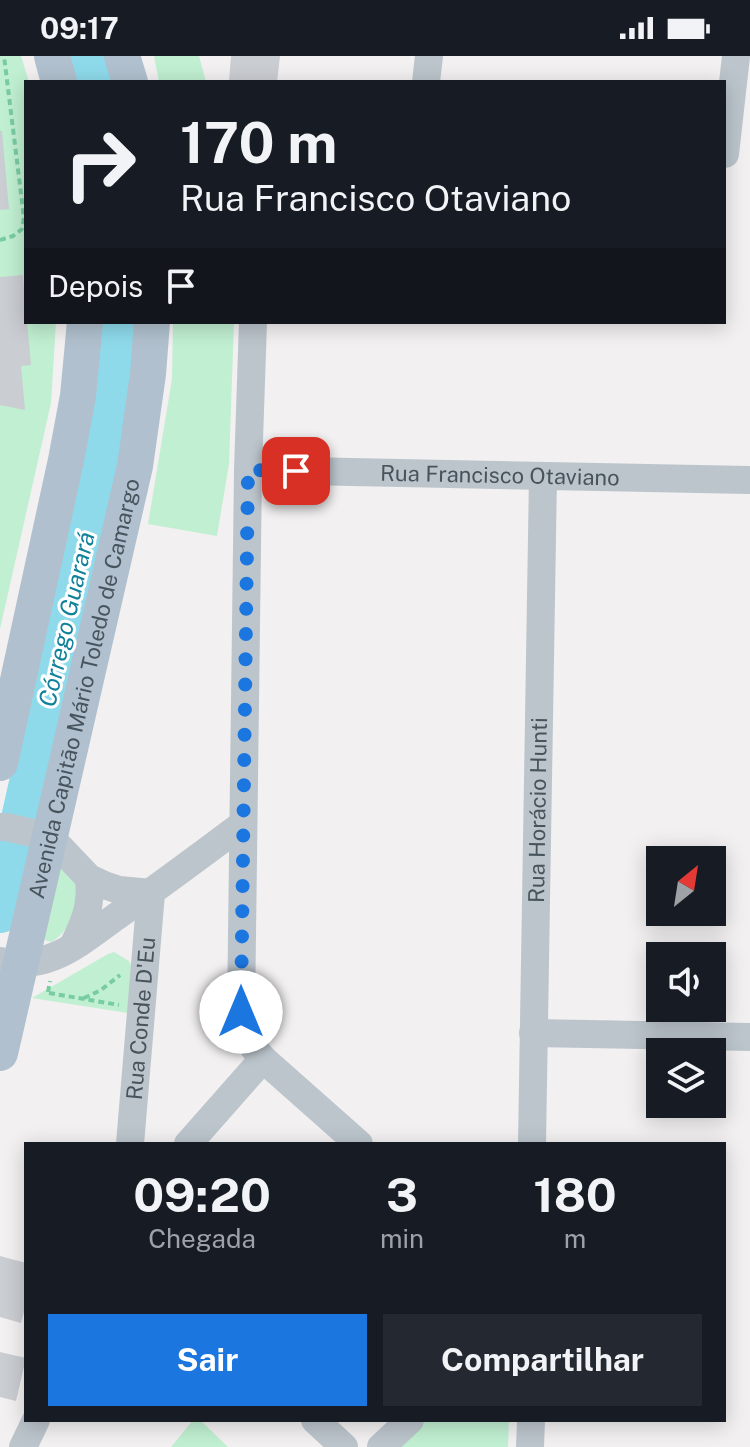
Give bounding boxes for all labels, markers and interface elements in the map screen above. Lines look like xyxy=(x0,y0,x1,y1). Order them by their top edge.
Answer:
text: 09:17 xyxy=(40,10,119,46)
text: 170 m xyxy=(180,110,337,176)
icon: right xyxy=(48,112,152,216)
text: Rua Francisco Otaviano xyxy=(180,177,571,219)
icon: arrive xyxy=(159,264,203,308)
text: Depois xyxy=(48,268,143,304)
pin xyxy=(262,437,330,505)
icon: arrive xyxy=(274,449,318,493)
street label: Rua Francisco Otaviano xyxy=(380,460,620,490)
street label: Avenida Capitão Mário Toledo de Camargo xyxy=(23,476,145,901)
water label: Córrego Guarará xyxy=(32,529,100,709)
street label: Rua Horácio Hunti xyxy=(523,717,552,903)
north arrow xyxy=(646,846,726,926)
map controls xyxy=(646,846,726,1118)
street label: Rua Conde D'Eu xyxy=(121,936,160,1101)
button: sound xyxy=(646,942,726,1022)
position arrow xyxy=(199,970,283,1054)
button: layers xyxy=(646,1038,726,1118)
text: 09:20 xyxy=(133,1166,271,1223)
text: 3 xyxy=(386,1166,418,1223)
text: 180 xyxy=(533,1166,617,1223)
text: Chegada xyxy=(148,1223,256,1254)
text: min xyxy=(380,1223,424,1254)
text: m xyxy=(564,1223,586,1254)
button: Sair xyxy=(48,1314,367,1406)
button: Compartilhar xyxy=(383,1314,702,1406)

